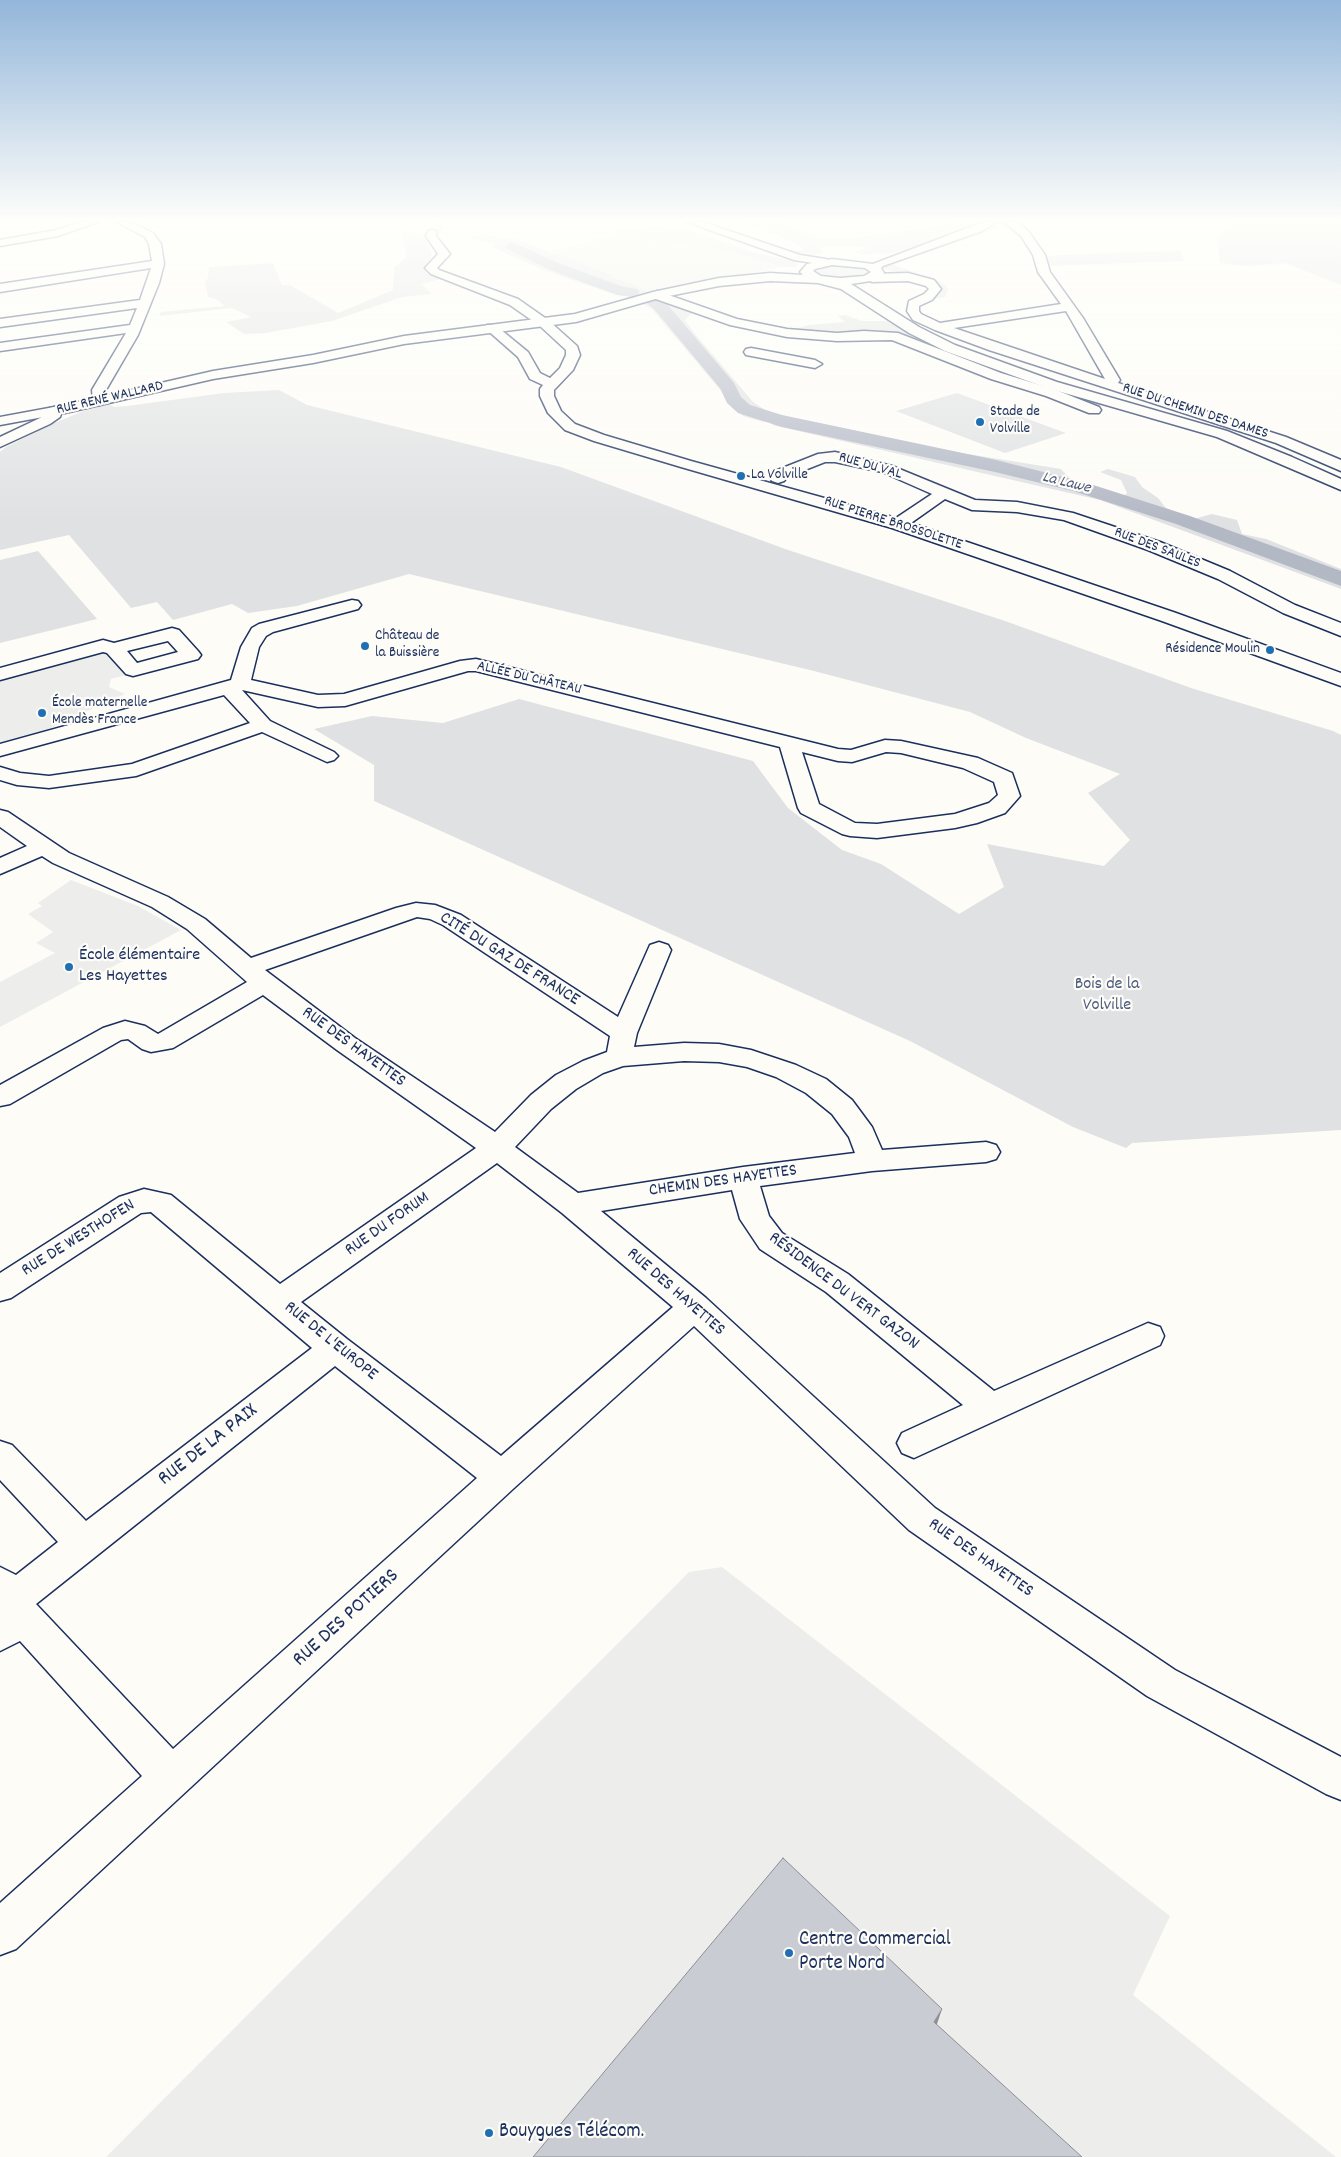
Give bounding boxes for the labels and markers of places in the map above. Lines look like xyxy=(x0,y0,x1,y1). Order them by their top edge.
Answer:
place label: Stade de Volville xyxy=(990,404,1040,439)
marker: Stade de Volville xyxy=(974,416,986,428)
place label: La Volville xyxy=(751,467,808,485)
marker: La Volville xyxy=(735,470,747,482)
place label: Château de la Buissière xyxy=(375,628,439,663)
marker: Château de la Buissière xyxy=(359,640,371,652)
place label: Résidence Moulin xyxy=(1165,641,1260,659)
marker: Résidence Moulin xyxy=(1264,644,1276,656)
place label: École maternelle Mendès France xyxy=(52,695,147,730)
marker: École maternelle Mendès France xyxy=(36,707,48,719)
place label: École élémentaire Les Hayettes xyxy=(79,946,200,989)
marker: École élémentaire Les Hayettes xyxy=(63,961,75,973)
place label: Centre Commercial Porte Nord xyxy=(799,1928,951,1978)
marker: Centre Commercial Porte Nord xyxy=(783,1947,795,1959)
place label: Bouygues Télécom. xyxy=(499,2120,644,2146)
marker: Bouygues Télécom. xyxy=(483,2127,495,2139)

